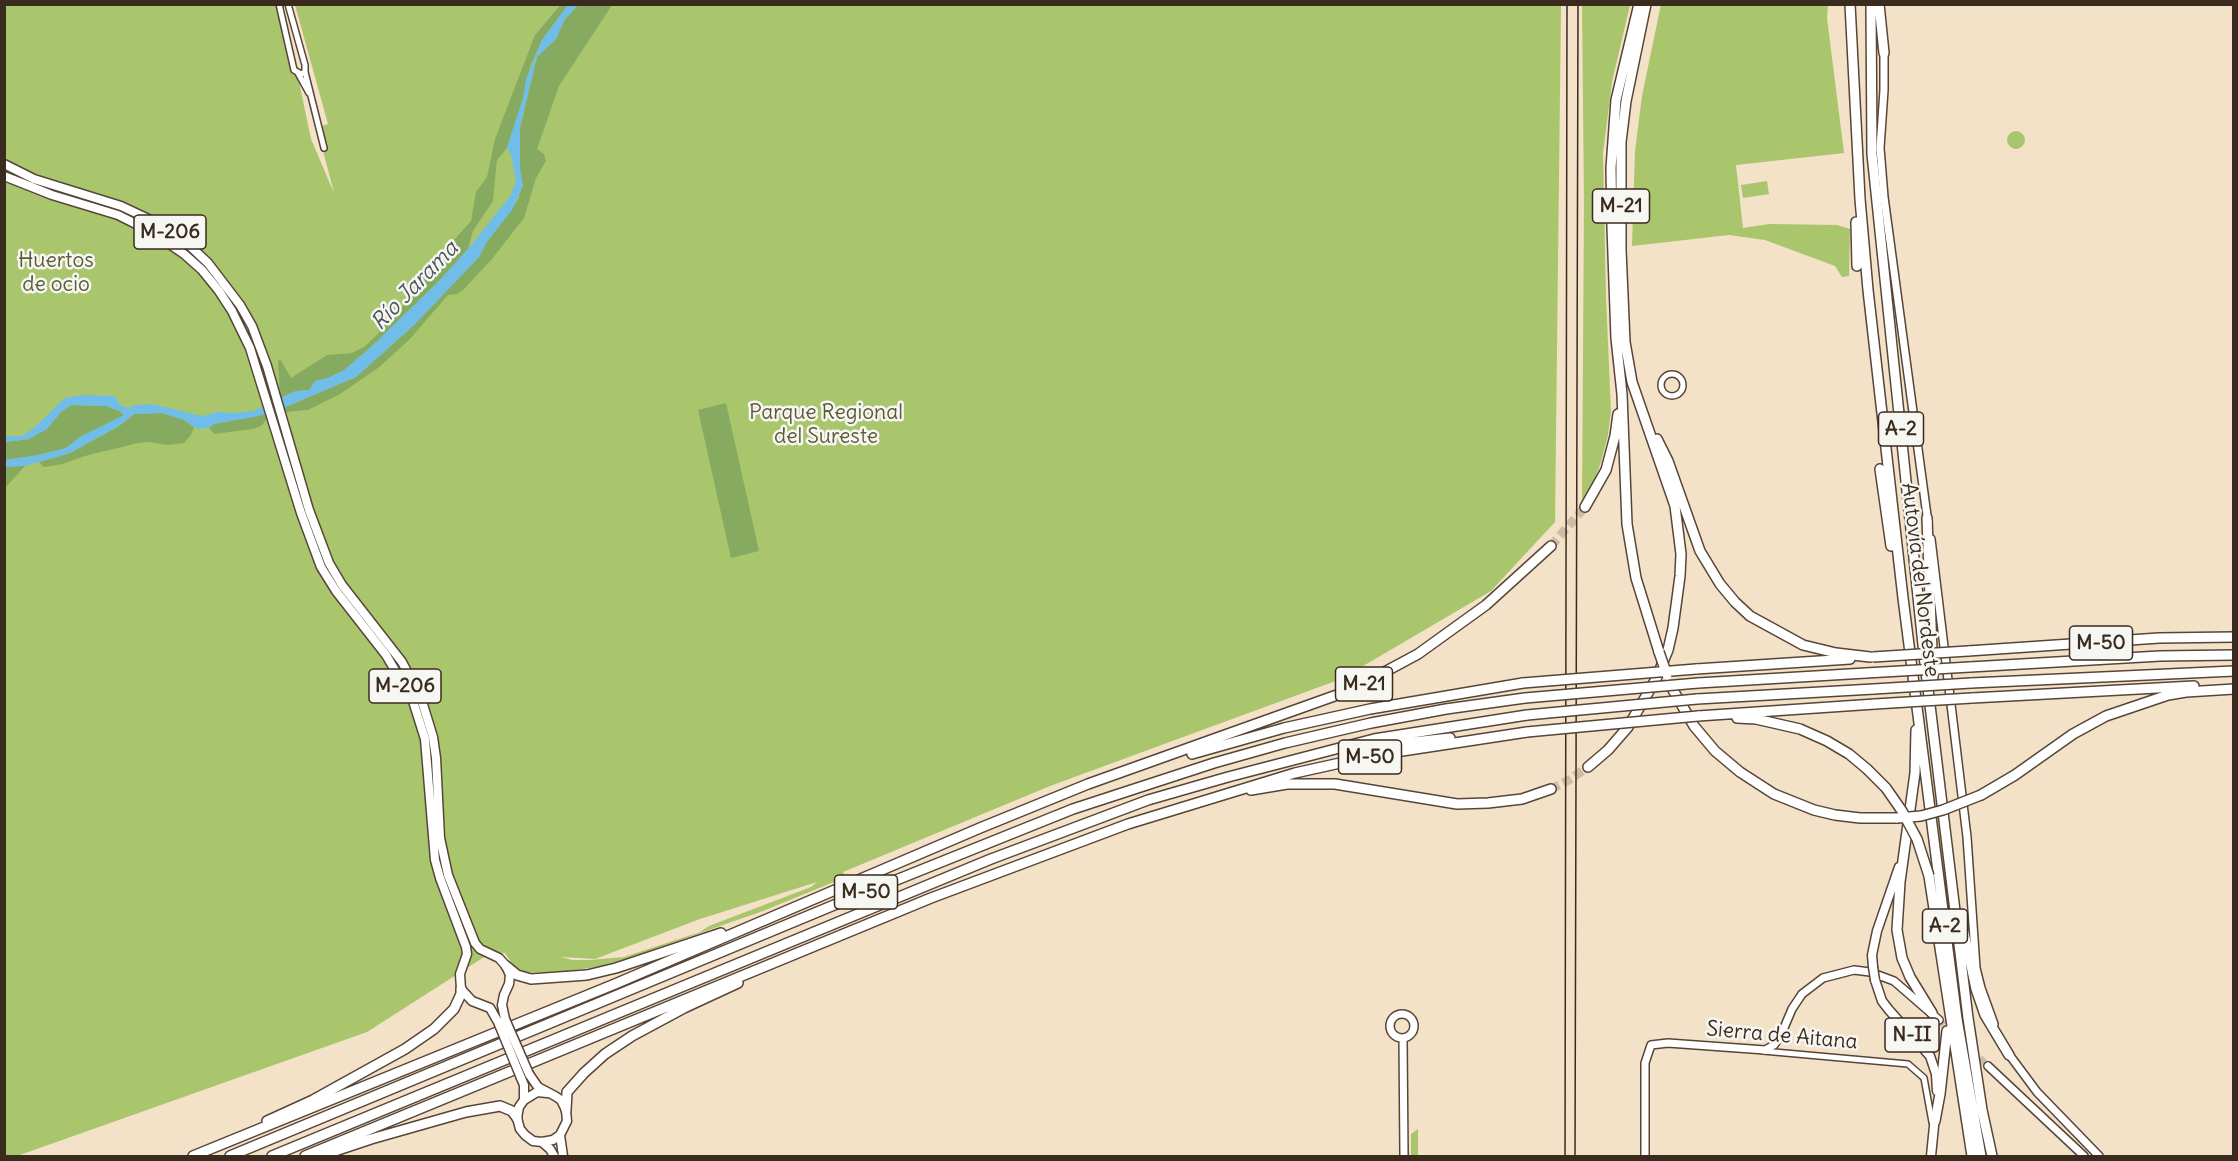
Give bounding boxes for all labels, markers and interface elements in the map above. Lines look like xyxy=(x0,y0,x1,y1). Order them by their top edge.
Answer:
road number: M-21 xyxy=(1592,189,1650,223)
road number: M-206 xyxy=(134,215,206,249)
water label: Río Jarama xyxy=(366,236,464,336)
park label: Huertos de ocio xyxy=(18,248,94,298)
park label: Parque Regional del Sureste xyxy=(749,400,903,450)
road number: A-2 xyxy=(1878,412,1924,446)
street label: Autovía del Nordeste xyxy=(1896,481,1944,679)
road number: M-50 xyxy=(2070,626,2132,660)
road number: M-21 xyxy=(1336,667,1392,701)
road number: M-206 xyxy=(369,669,441,703)
road number: M-50 xyxy=(1338,740,1402,774)
road number: M-50 xyxy=(834,875,898,909)
road number: A-2 xyxy=(1922,909,1968,943)
street label: Sierra de Aitana xyxy=(1705,1017,1859,1055)
road number: N-II xyxy=(1885,1018,1939,1052)

